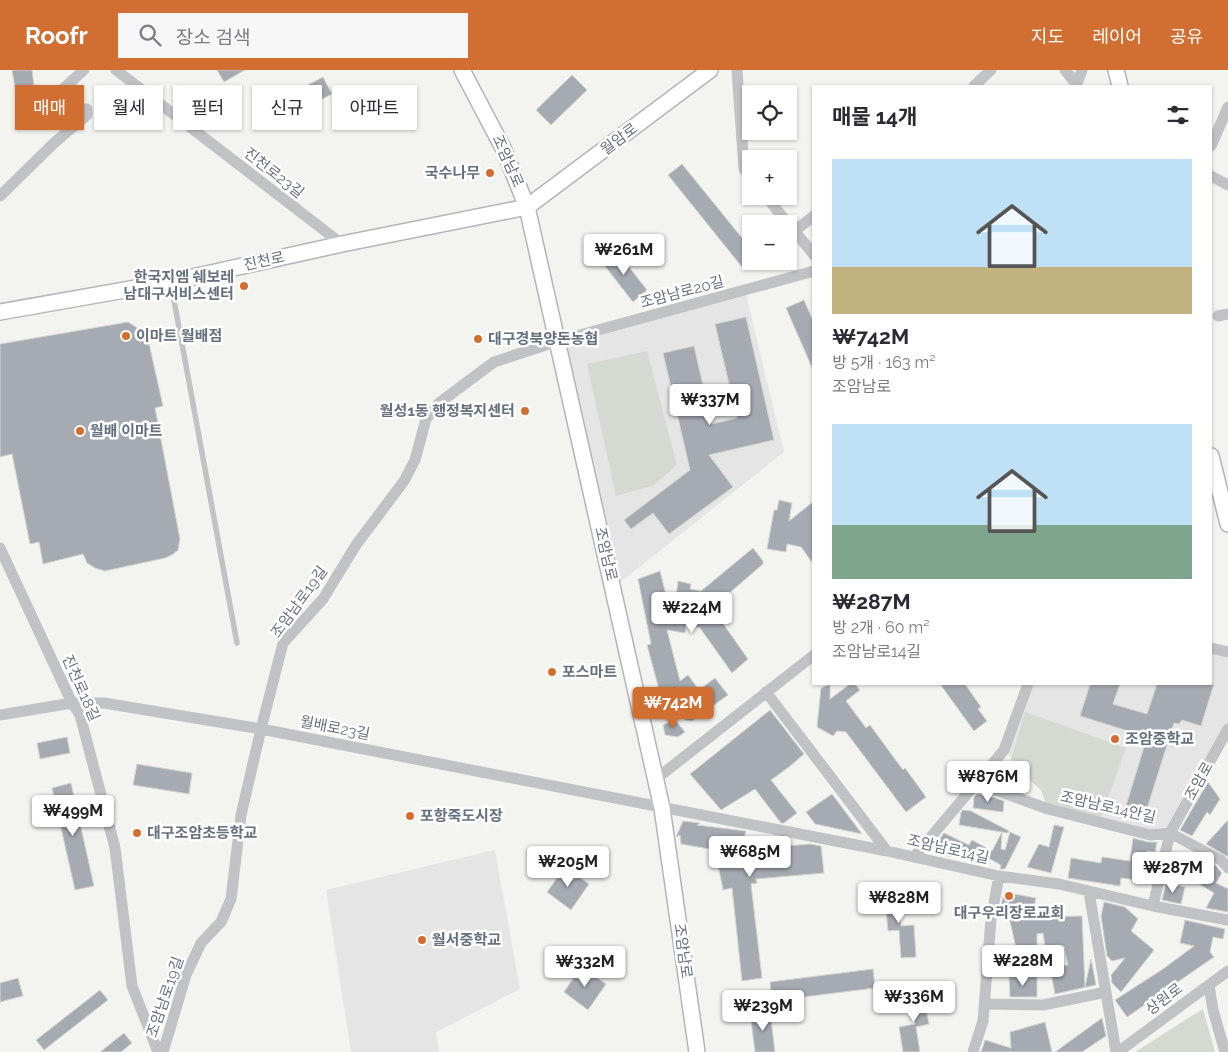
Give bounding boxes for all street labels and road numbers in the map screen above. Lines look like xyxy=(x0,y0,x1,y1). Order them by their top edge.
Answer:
street label: 월암로 xyxy=(597,119,641,159)
street label: 조암남로 xyxy=(489,132,527,190)
street label: 진천로23길 xyxy=(240,144,308,202)
street label: 진천로 xyxy=(242,248,286,274)
street label: 조암남로20길 xyxy=(638,272,726,312)
street label: 조암남로 xyxy=(591,525,621,583)
street label: 조암남로19길 xyxy=(267,563,331,641)
street label: 진천로18길 xyxy=(58,652,104,724)
street label: 월배로23길 xyxy=(298,712,372,744)
street label: 조암로 xyxy=(1181,759,1217,803)
street label: 조암남로14안길 xyxy=(1059,787,1157,827)
street label: 조암남로14길 xyxy=(905,831,991,867)
street label: 조암남로 xyxy=(670,922,696,980)
street label: 조암남로19길 xyxy=(143,954,187,1040)
street label: 상원로 xyxy=(1142,979,1186,1019)

